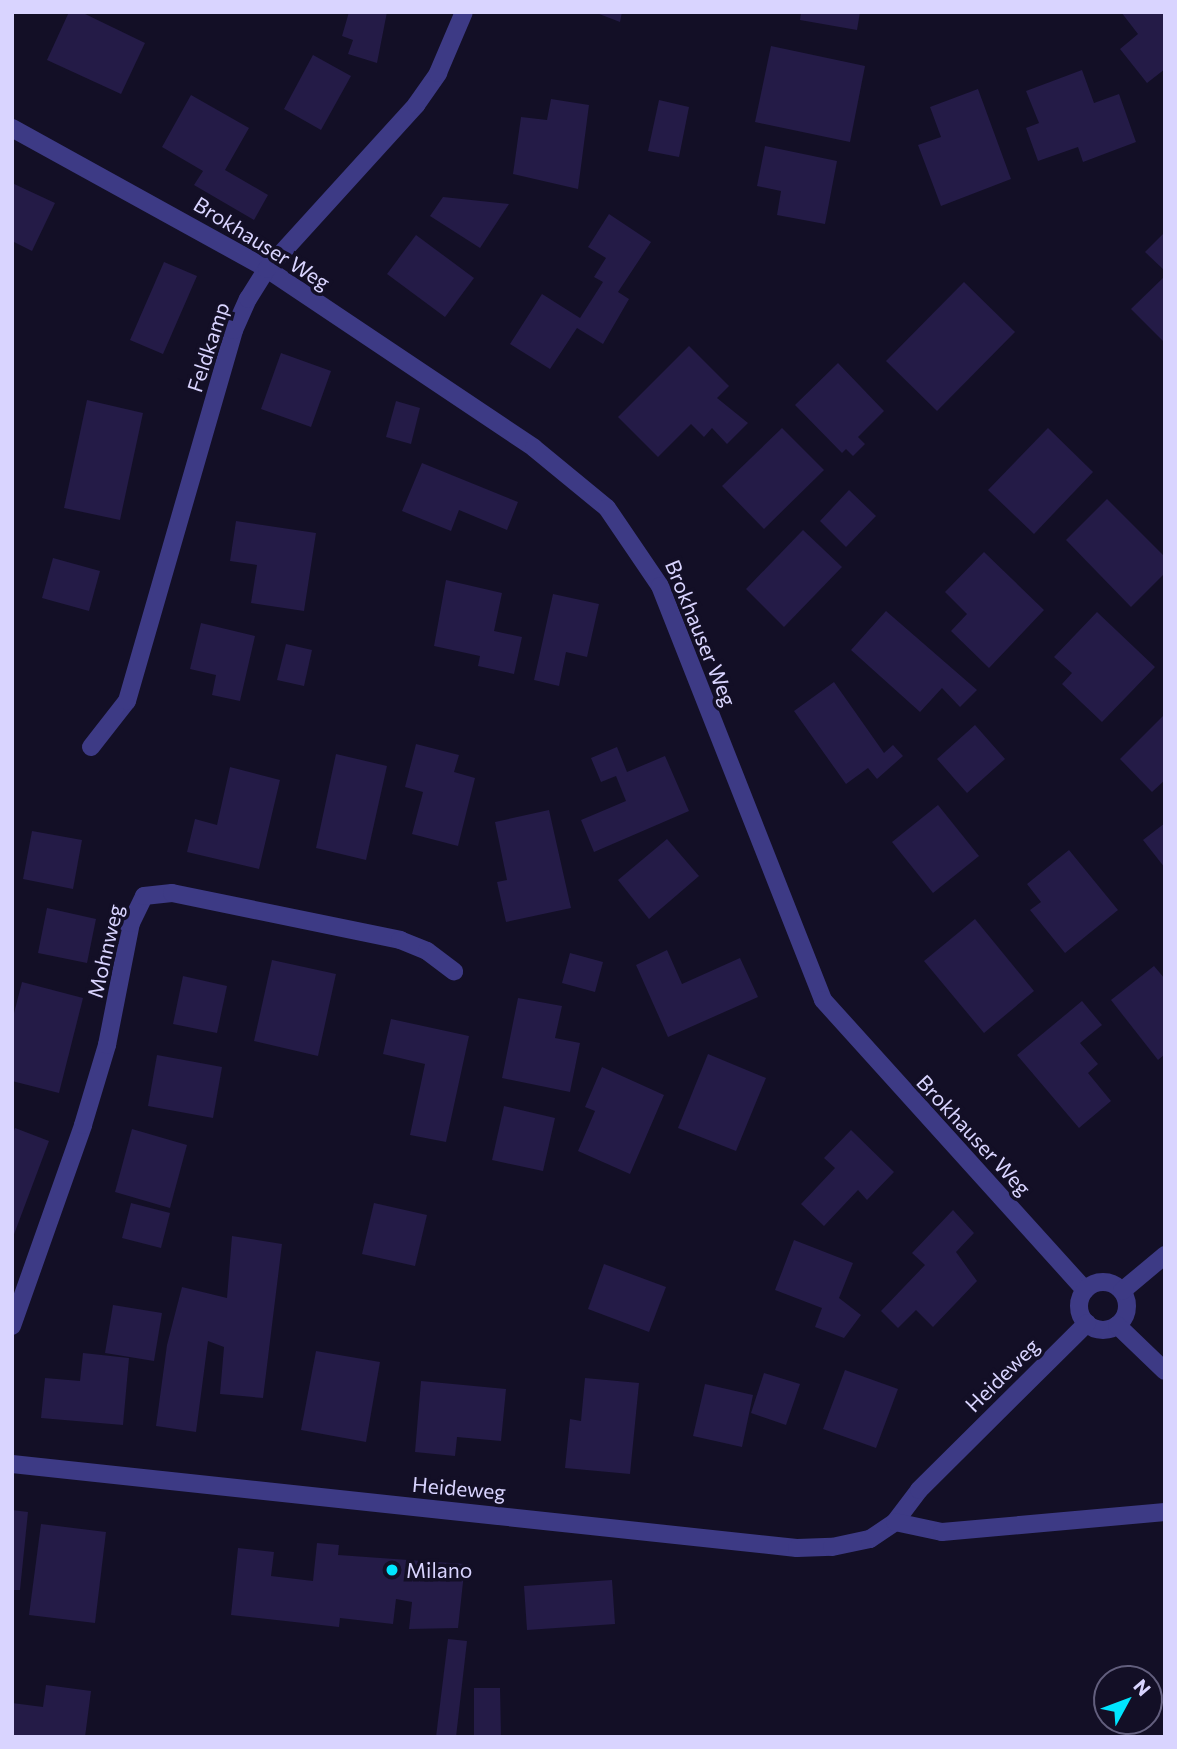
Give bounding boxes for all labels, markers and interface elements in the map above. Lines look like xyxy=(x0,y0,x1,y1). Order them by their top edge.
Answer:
street label: Brokhauser Weg xyxy=(189,191,335,295)
street label: Feldkamp xyxy=(182,299,234,395)
street label: Brokhauser Weg xyxy=(660,556,742,710)
street label: Mohnweg xyxy=(82,902,128,1000)
street label: Brokhauser Weg xyxy=(912,1069,1036,1201)
street label: Heideweg xyxy=(960,1333,1044,1417)
street label: Heideweg xyxy=(411,1471,507,1505)
place label: Milano xyxy=(406,1557,472,1583)
marker: Milano xyxy=(384,1562,400,1578)
north arrow xyxy=(1093,1665,1163,1735)
text: N xyxy=(1129,1674,1156,1700)

